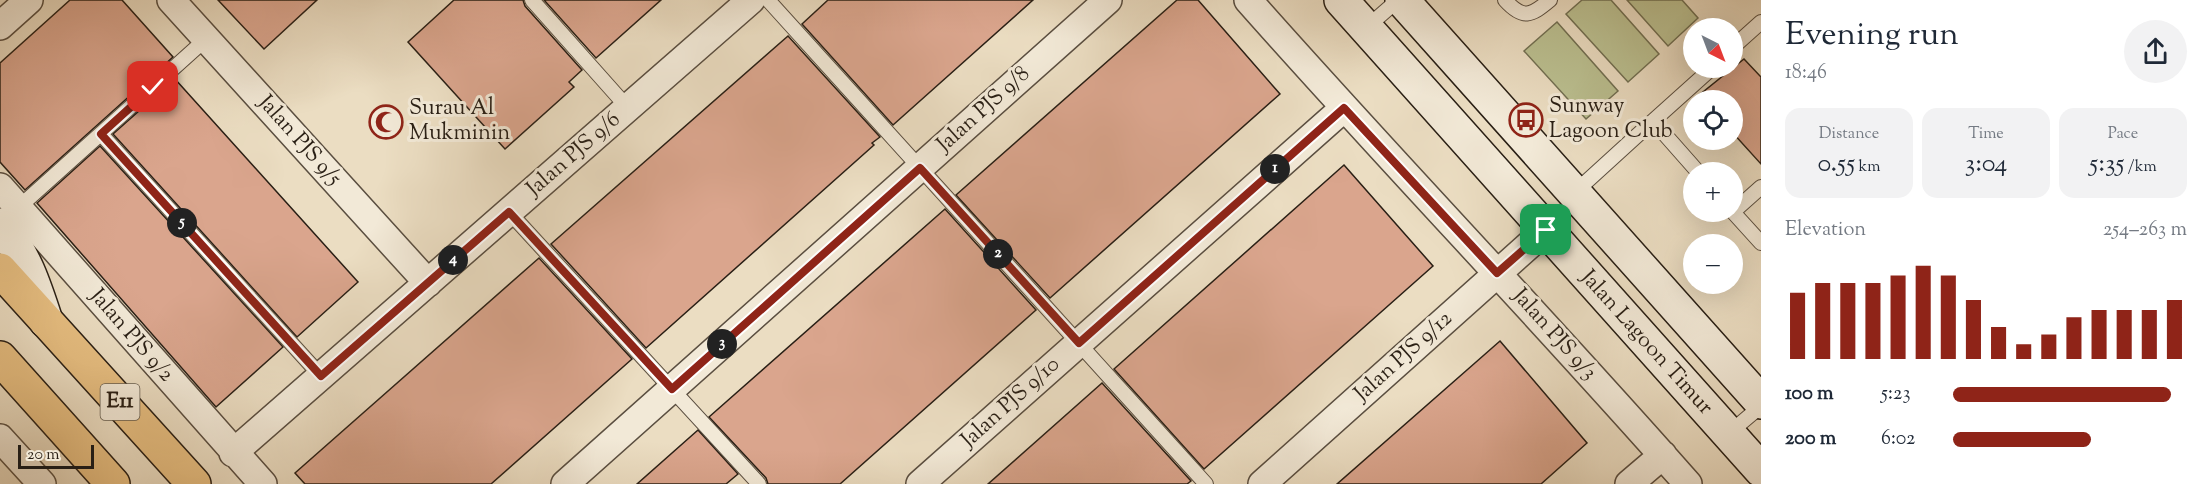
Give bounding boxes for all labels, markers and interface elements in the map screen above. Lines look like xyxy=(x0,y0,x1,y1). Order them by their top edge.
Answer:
text: Evening run xyxy=(1785,12,1959,60)
north arrow xyxy=(1683,18,1743,78)
map controls xyxy=(1683,18,1743,294)
button: share xyxy=(2124,20,2187,83)
street label: Jalan PJS 9/8 xyxy=(929,59,1038,161)
text: 18:46 xyxy=(1785,59,1827,88)
pin xyxy=(127,61,178,112)
icon: check xyxy=(136,70,169,103)
street label: Jalan PJS 9/5 xyxy=(249,88,349,194)
button: locate xyxy=(1683,90,1743,150)
place label: Sunway Lagoon Club xyxy=(1549,91,1673,148)
place label: Surau Al Mukminin xyxy=(409,93,510,150)
bus stop icon: Sunway Lagoon Club xyxy=(1508,102,1544,138)
mosque icon: Surau Al Mukminin xyxy=(368,104,404,140)
street label: Jalan PJS 9/6 xyxy=(519,105,628,206)
text: Distance xyxy=(1819,123,1879,146)
text: Time xyxy=(1968,123,2004,146)
text: Pace xyxy=(2108,123,2138,146)
text: 0.55 xyxy=(1818,146,1855,183)
text: 3:04 xyxy=(1965,146,2007,183)
text: 5:35 xyxy=(2089,146,2124,183)
pin: 1 xyxy=(1260,154,1290,184)
text: km xyxy=(1855,156,1881,179)
text: /km xyxy=(2124,156,2157,179)
text: 1 xyxy=(1272,157,1278,180)
button: + xyxy=(1683,162,1743,222)
pin xyxy=(1520,204,1571,255)
pin: 5 xyxy=(167,208,197,238)
text: 5 xyxy=(179,211,185,234)
icon: arrive xyxy=(1529,213,1562,246)
text: Elevation xyxy=(1785,216,1866,245)
text: 254–263 m xyxy=(2103,216,2187,245)
button: − xyxy=(1683,234,1743,294)
pin: 2 xyxy=(983,239,1013,269)
text: 2 xyxy=(994,242,1002,265)
pin: 4 xyxy=(438,245,468,275)
text: 4 xyxy=(449,248,457,271)
street label: Jalan Lagoon Timur xyxy=(1571,263,1720,423)
street label: Jalan PJS 9/2 xyxy=(81,281,181,390)
street label: Jalan PJS 9/3 xyxy=(1503,281,1604,388)
street label: Jalan PJS 9/12 xyxy=(1347,304,1460,411)
pin: 3 xyxy=(707,329,737,359)
text: 3 xyxy=(719,332,725,355)
street label: Jalan PJS 9/10 xyxy=(954,350,1068,457)
text: 100 m xyxy=(1785,380,1834,409)
text: 5:23 xyxy=(1881,380,1910,409)
road number: E11 xyxy=(100,384,140,420)
text: 200 m xyxy=(1785,425,1836,454)
text: 6:02 xyxy=(1881,425,1915,454)
scale bar xyxy=(18,442,94,470)
text: 20 m xyxy=(27,444,60,467)

